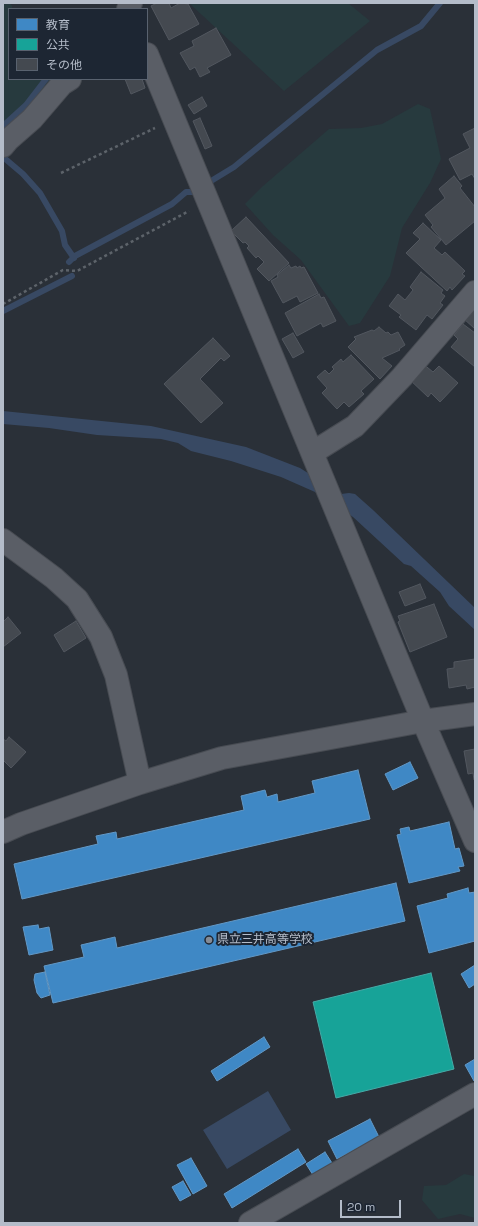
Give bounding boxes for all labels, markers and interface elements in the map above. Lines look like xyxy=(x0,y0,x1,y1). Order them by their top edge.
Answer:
legend xyxy=(8,8,148,80)
text: 教育 xyxy=(46,17,70,33)
text: 公共 xyxy=(46,37,70,53)
text: その他 xyxy=(46,57,82,73)
place label: 県立三井高等学校 xyxy=(217,933,313,947)
marker: 県立三井高等学校 xyxy=(204,935,214,945)
scale bar xyxy=(342,1192,403,1218)
text: 20 m xyxy=(347,1199,375,1215)

